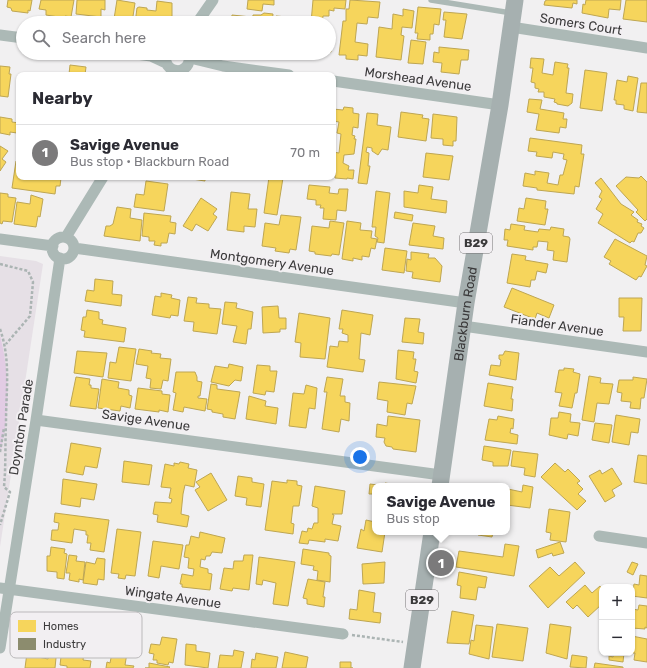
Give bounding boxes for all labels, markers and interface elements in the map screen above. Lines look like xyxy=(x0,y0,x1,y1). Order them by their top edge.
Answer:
street label: Somers Court xyxy=(539,10,623,38)
search box xyxy=(16,16,336,60)
icon: search xyxy=(30,27,52,49)
text: Search here xyxy=(62,29,146,47)
street label: Morshead Avenue xyxy=(364,64,472,94)
text: Nearby xyxy=(32,88,93,108)
text: Savige Avenue xyxy=(70,136,179,154)
text: 1 xyxy=(42,145,48,160)
text: 70 m xyxy=(290,145,320,160)
text: Bus stop · Blackburn Road xyxy=(70,154,229,169)
road number: B29 xyxy=(460,233,492,253)
street label: Montgomery Avenue xyxy=(209,246,335,279)
street label: Blackburn Road xyxy=(450,265,480,362)
street label: Fiander Avenue xyxy=(509,311,605,339)
street label: Doynton Parade xyxy=(6,378,36,476)
street label: Savige Avenue xyxy=(101,406,191,435)
your location xyxy=(350,447,370,467)
popup xyxy=(372,483,510,535)
text: Savige Avenue xyxy=(387,493,495,511)
text: Bus stop xyxy=(387,511,440,526)
pin: 1 xyxy=(428,548,454,578)
street label: Wingate Avenue xyxy=(124,583,222,612)
map controls xyxy=(599,584,635,656)
button: + xyxy=(599,584,635,620)
road number: B29 xyxy=(406,590,438,610)
legend xyxy=(10,612,142,658)
text: Homes xyxy=(43,620,79,633)
button: − xyxy=(599,620,635,656)
text: Industry xyxy=(43,638,86,651)

